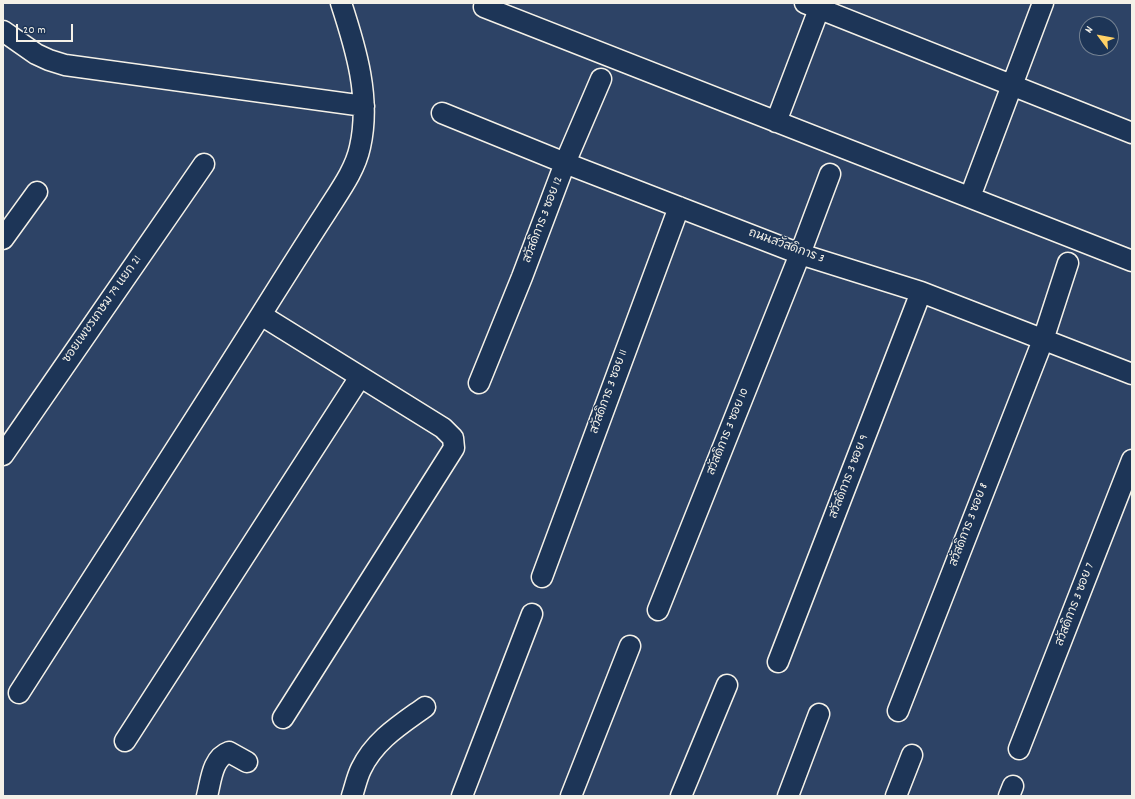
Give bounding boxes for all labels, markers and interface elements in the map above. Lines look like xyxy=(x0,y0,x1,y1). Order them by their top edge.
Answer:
scale bar xyxy=(18,16,75,42)
north arrow xyxy=(1079,16,1119,56)
text: 20 m xyxy=(23,22,46,39)
text: N xyxy=(1081,24,1098,37)
street label: สวัสดิการ 3 ซอย 12 xyxy=(521,175,567,265)
street label: ถนนสวัสดิการ 3 xyxy=(746,227,826,267)
street label: ซอยเพชรเกษม 79 แยก 21 xyxy=(60,254,146,366)
street label: สวัสดิการ 3 ซอย 11 xyxy=(588,348,632,436)
street label: สวัสดิการ 3 ซอย 10 xyxy=(705,386,753,478)
street label: สวัสดิการ 3 ซอย 9 xyxy=(827,433,873,521)
street label: สวัสดิการ 3 ซอย 8 xyxy=(947,481,993,569)
street label: สวัสดิการ 3 ซอย 7 xyxy=(1054,561,1098,649)

